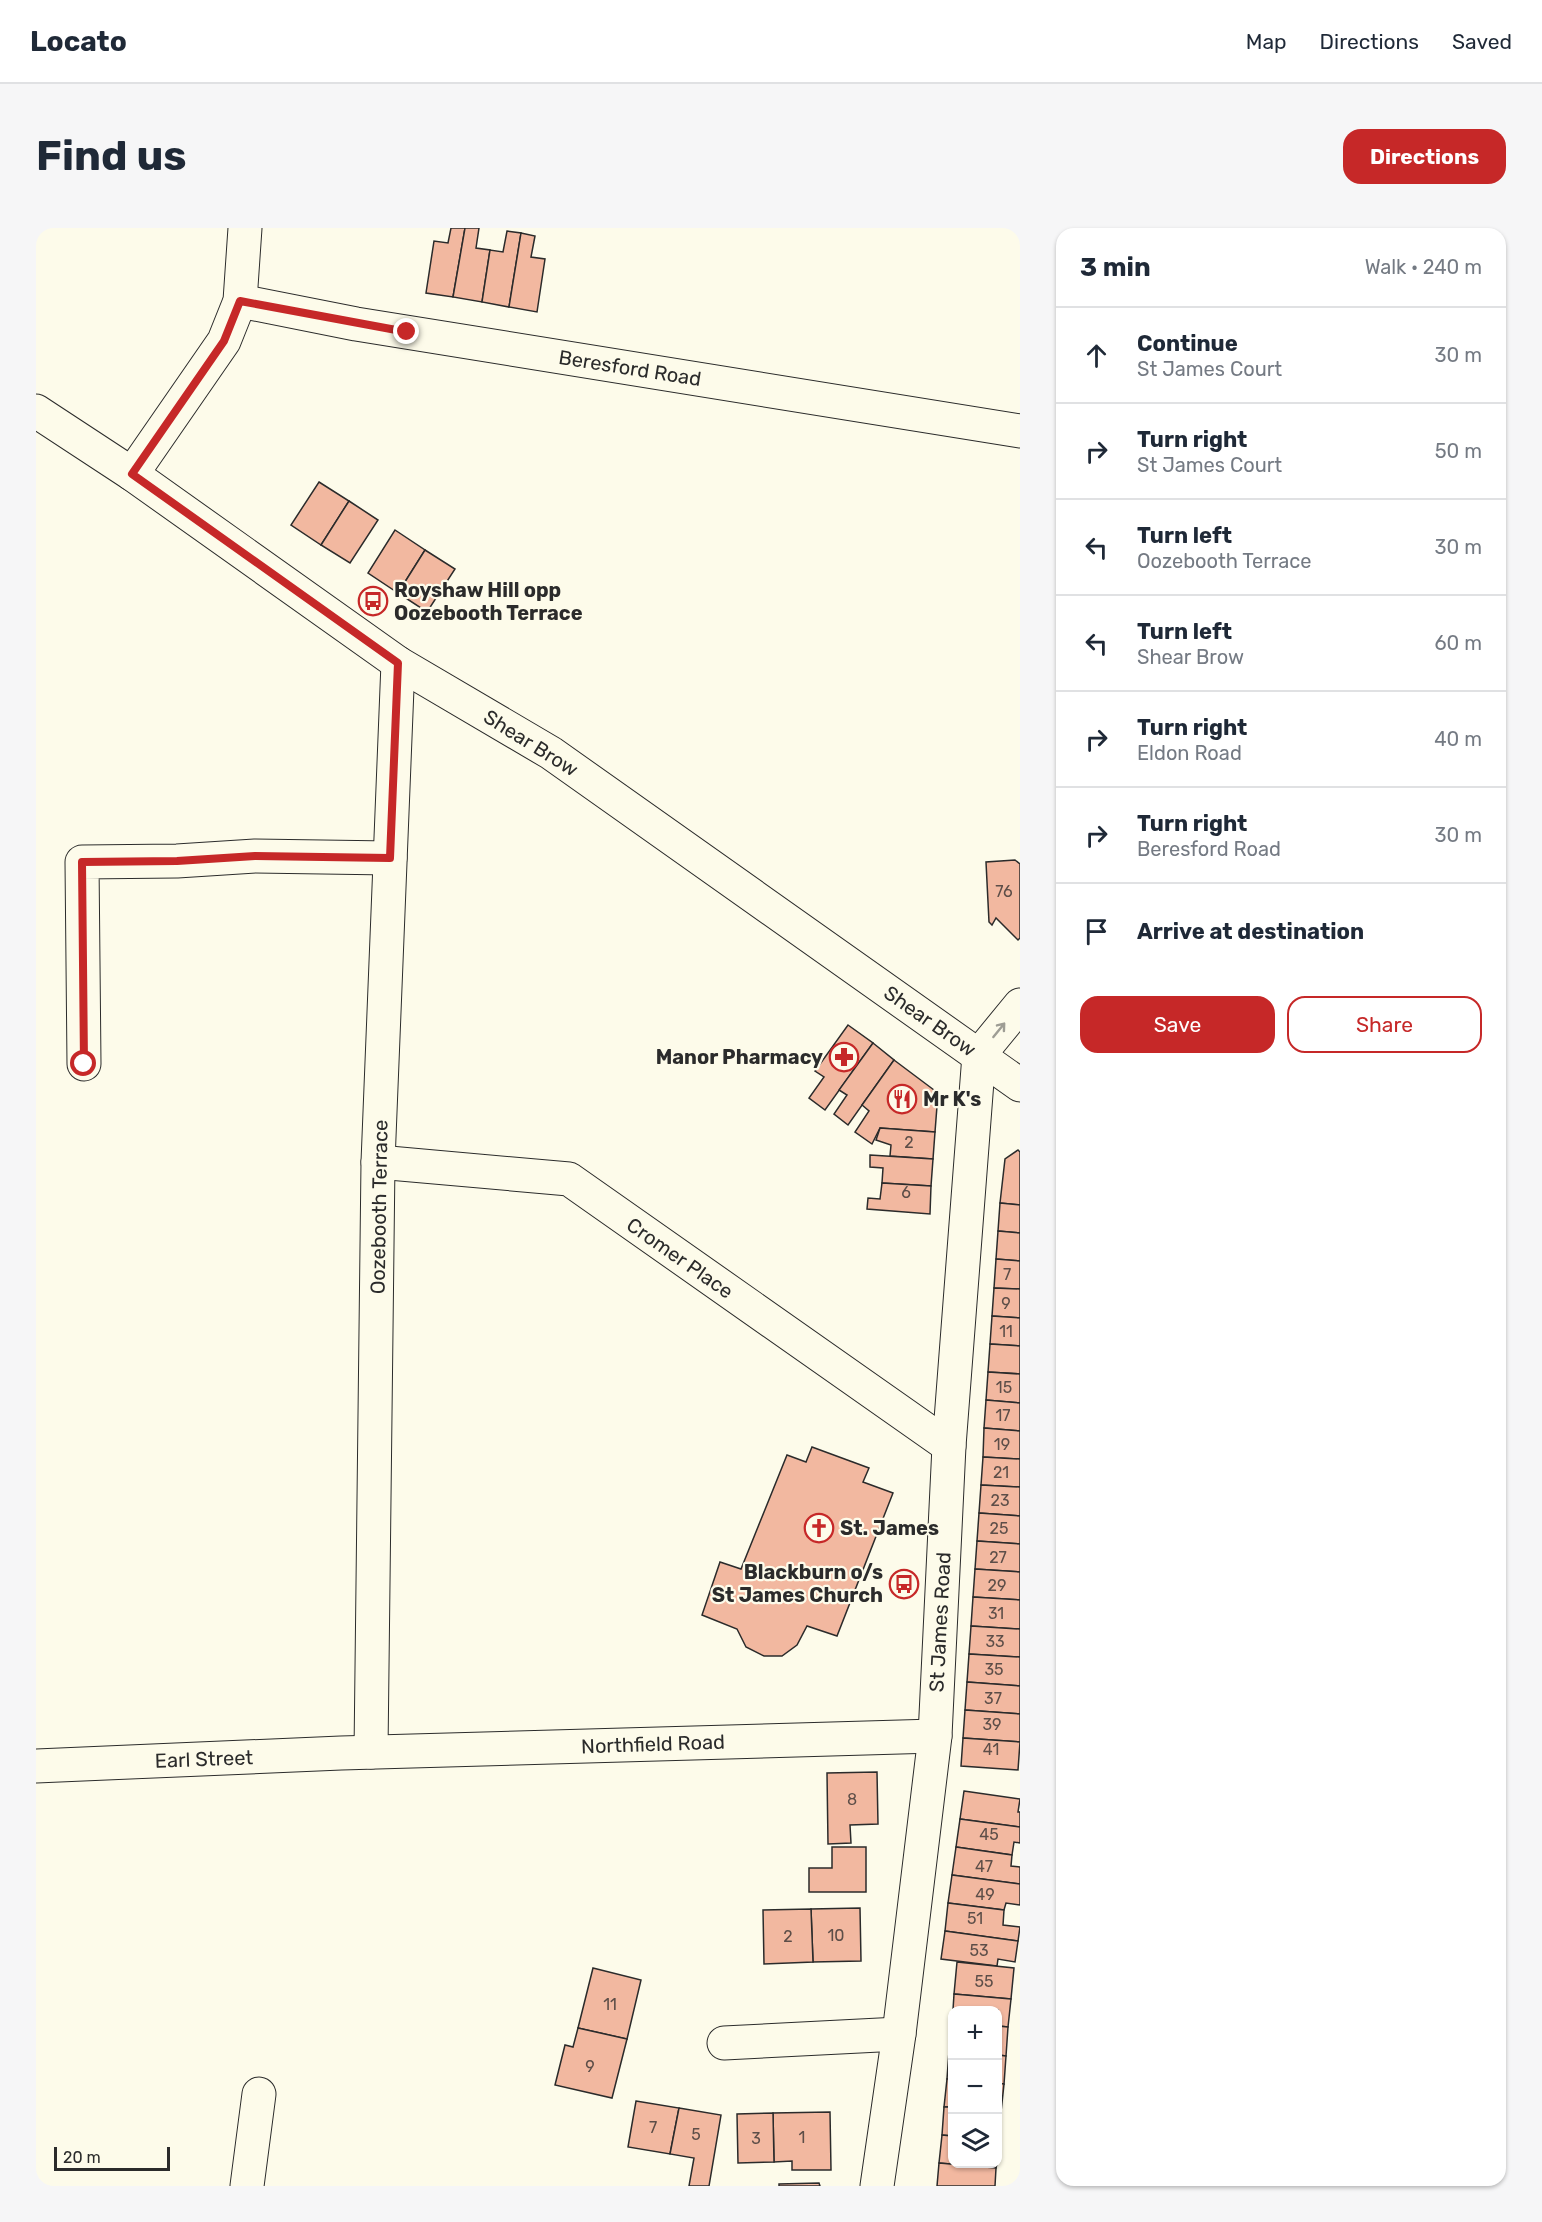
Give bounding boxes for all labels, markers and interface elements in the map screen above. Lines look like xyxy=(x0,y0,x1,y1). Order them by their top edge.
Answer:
text: Locato xyxy=(30,25,127,58)
text: Map xyxy=(1246,29,1287,54)
text: Directions xyxy=(1320,29,1419,54)
text: Saved xyxy=(1452,29,1512,54)
button: Directions xyxy=(1343,129,1506,184)
text: Find us xyxy=(36,131,187,181)
text: 3 min xyxy=(1080,252,1151,283)
text: Walk · 240 m xyxy=(1365,255,1482,279)
route end xyxy=(393,318,419,344)
text: Continue xyxy=(1137,330,1238,357)
icon: ahead xyxy=(1080,339,1113,372)
text: 30 m xyxy=(1435,343,1482,367)
street label: Beresford Road xyxy=(557,345,703,391)
text: St James Court xyxy=(1137,357,1282,381)
text: Turn right xyxy=(1137,426,1247,453)
icon: right xyxy=(1080,435,1113,468)
text: 50 m xyxy=(1435,439,1482,463)
text: St James Court xyxy=(1137,453,1282,477)
text: Turn left xyxy=(1137,522,1232,549)
icon: left xyxy=(1080,531,1113,564)
text: 30 m xyxy=(1435,535,1482,559)
text: Oozebooth Terrace xyxy=(1137,549,1312,573)
place label: Royshaw Hill opp Oozebooth Terrace xyxy=(394,578,583,625)
bus stop icon: Royshaw Hill opp Oozebooth Terrace xyxy=(357,585,389,617)
text: Turn left xyxy=(1137,618,1232,645)
icon: left xyxy=(1080,627,1113,660)
text: 60 m xyxy=(1435,631,1482,655)
text: Shear Brow xyxy=(1137,645,1244,669)
street label: Shear Brow xyxy=(479,704,583,782)
text: Turn right xyxy=(1137,714,1247,741)
icon: right xyxy=(1080,723,1113,756)
text: 40 m xyxy=(1434,727,1482,751)
text: Eldon Road xyxy=(1137,741,1242,765)
text: Turn right xyxy=(1137,810,1247,837)
icon: right xyxy=(1080,819,1113,852)
text: 30 m xyxy=(1435,823,1482,847)
text: Beresford Road xyxy=(1137,837,1281,861)
house number: 76 xyxy=(995,882,1013,901)
icon: arrive xyxy=(1080,915,1113,948)
text: Arrive at destination xyxy=(1137,918,1364,945)
street label: Shear Brow xyxy=(879,981,981,1061)
button: Save xyxy=(1080,996,1275,1053)
button: Share xyxy=(1287,996,1482,1053)
one-way arrow xyxy=(993,1022,1006,1038)
pharmacy icon: Manor Pharmacy xyxy=(828,1041,860,1073)
place label: Manor Pharmacy xyxy=(656,1045,823,1069)
route start xyxy=(70,1050,96,1076)
restaurant icon: Mr K's xyxy=(886,1083,918,1115)
place label: Mr K's xyxy=(923,1087,981,1111)
street label: Oozebooth Terrace xyxy=(365,1120,393,1294)
house number: 2 xyxy=(904,1133,914,1152)
house number: 6 xyxy=(901,1183,911,1202)
street label: Cromer Place xyxy=(622,1213,738,1303)
house number: 7 xyxy=(1003,1265,1011,1284)
house number: 9 xyxy=(1001,1294,1011,1313)
house number: 11 xyxy=(999,1322,1013,1341)
house number: 15 xyxy=(996,1378,1012,1397)
house number: 17 xyxy=(995,1406,1011,1425)
house number: 19 xyxy=(994,1435,1010,1454)
house number: 21 xyxy=(993,1463,1009,1482)
house number: 23 xyxy=(990,1491,1010,1510)
church icon: St. James xyxy=(803,1512,835,1544)
place label: St. James xyxy=(840,1516,939,1540)
house number: 25 xyxy=(990,1519,1008,1538)
house number: 27 xyxy=(989,1548,1007,1567)
street label: St James Road xyxy=(924,1551,956,1693)
place label: Blackburn o/s St James Church xyxy=(712,1560,883,1607)
bus stop icon: Blackburn o/s St James Church xyxy=(888,1568,920,1600)
house number: 29 xyxy=(988,1576,1006,1595)
house number: 31 xyxy=(988,1604,1004,1623)
house number: 33 xyxy=(985,1632,1005,1651)
house number: 35 xyxy=(984,1660,1004,1679)
house number: 37 xyxy=(984,1689,1002,1708)
house number: 39 xyxy=(982,1715,1002,1734)
street label: Northfield Road xyxy=(581,1729,725,1759)
house number: 41 xyxy=(983,1740,999,1759)
street label: Earl Street xyxy=(154,1745,254,1773)
house number: 8 xyxy=(847,1790,857,1809)
house number: 45 xyxy=(979,1825,999,1844)
house number: 47 xyxy=(975,1857,993,1876)
house number: 49 xyxy=(975,1885,995,1904)
house number: 51 xyxy=(967,1909,983,1928)
house number: 10 xyxy=(827,1926,845,1945)
house number: 2 xyxy=(783,1927,793,1946)
house number: 53 xyxy=(969,1941,989,1960)
house number: 55 xyxy=(974,1972,994,1991)
house number: 11 xyxy=(603,1995,617,2014)
map controls xyxy=(948,2006,1002,2168)
button: + xyxy=(948,2006,1002,2060)
house number: 9 xyxy=(585,2057,595,2076)
button: − xyxy=(948,2060,1002,2114)
button: layers xyxy=(948,2114,1002,2168)
house number: 7 xyxy=(649,2118,657,2137)
house number: 5 xyxy=(691,2125,701,2144)
house number: 1 xyxy=(799,2128,805,2147)
house number: 3 xyxy=(751,2129,761,2148)
scale bar xyxy=(54,2144,170,2172)
text: 20 m xyxy=(63,2148,101,2167)

